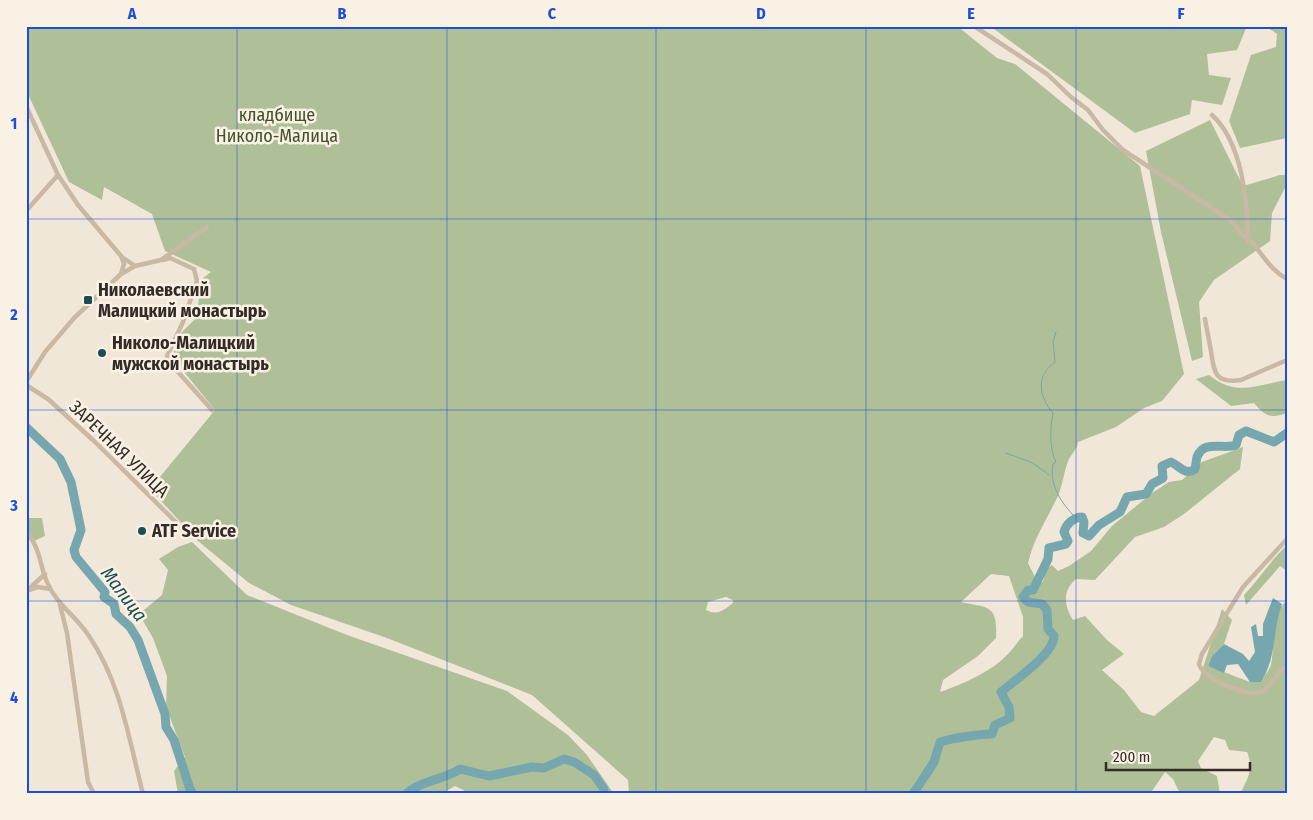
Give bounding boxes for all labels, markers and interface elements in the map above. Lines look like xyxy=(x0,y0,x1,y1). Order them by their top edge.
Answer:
text: A xyxy=(127,4,137,23)
text: B xyxy=(338,4,347,23)
text: C xyxy=(548,4,557,23)
text: D xyxy=(756,4,766,23)
text: E xyxy=(967,4,975,23)
text: F xyxy=(1177,4,1185,23)
park label: кладбище Николо-Малица xyxy=(216,104,338,147)
text: 1 xyxy=(11,114,17,133)
place label: Николаевский Малицкий монастырь xyxy=(98,279,267,322)
marker: Николаевский Малицкий монастырь xyxy=(82,294,94,306)
text: 2 xyxy=(9,305,18,324)
place label: Николо-Малицкий мужской монастырь xyxy=(112,332,269,375)
marker: Николо-Малицкий мужской монастырь xyxy=(96,347,108,359)
street label: ЗАРЕЧНАЯ УЛИЦА xyxy=(64,396,174,503)
text: 3 xyxy=(9,496,18,515)
place label: ATF Service xyxy=(151,520,236,542)
marker: ATF Service xyxy=(136,525,148,537)
water label: Малица xyxy=(96,562,152,626)
text: 4 xyxy=(10,688,18,707)
scale bar xyxy=(1106,740,1249,772)
text: 200 m xyxy=(1113,748,1150,766)

